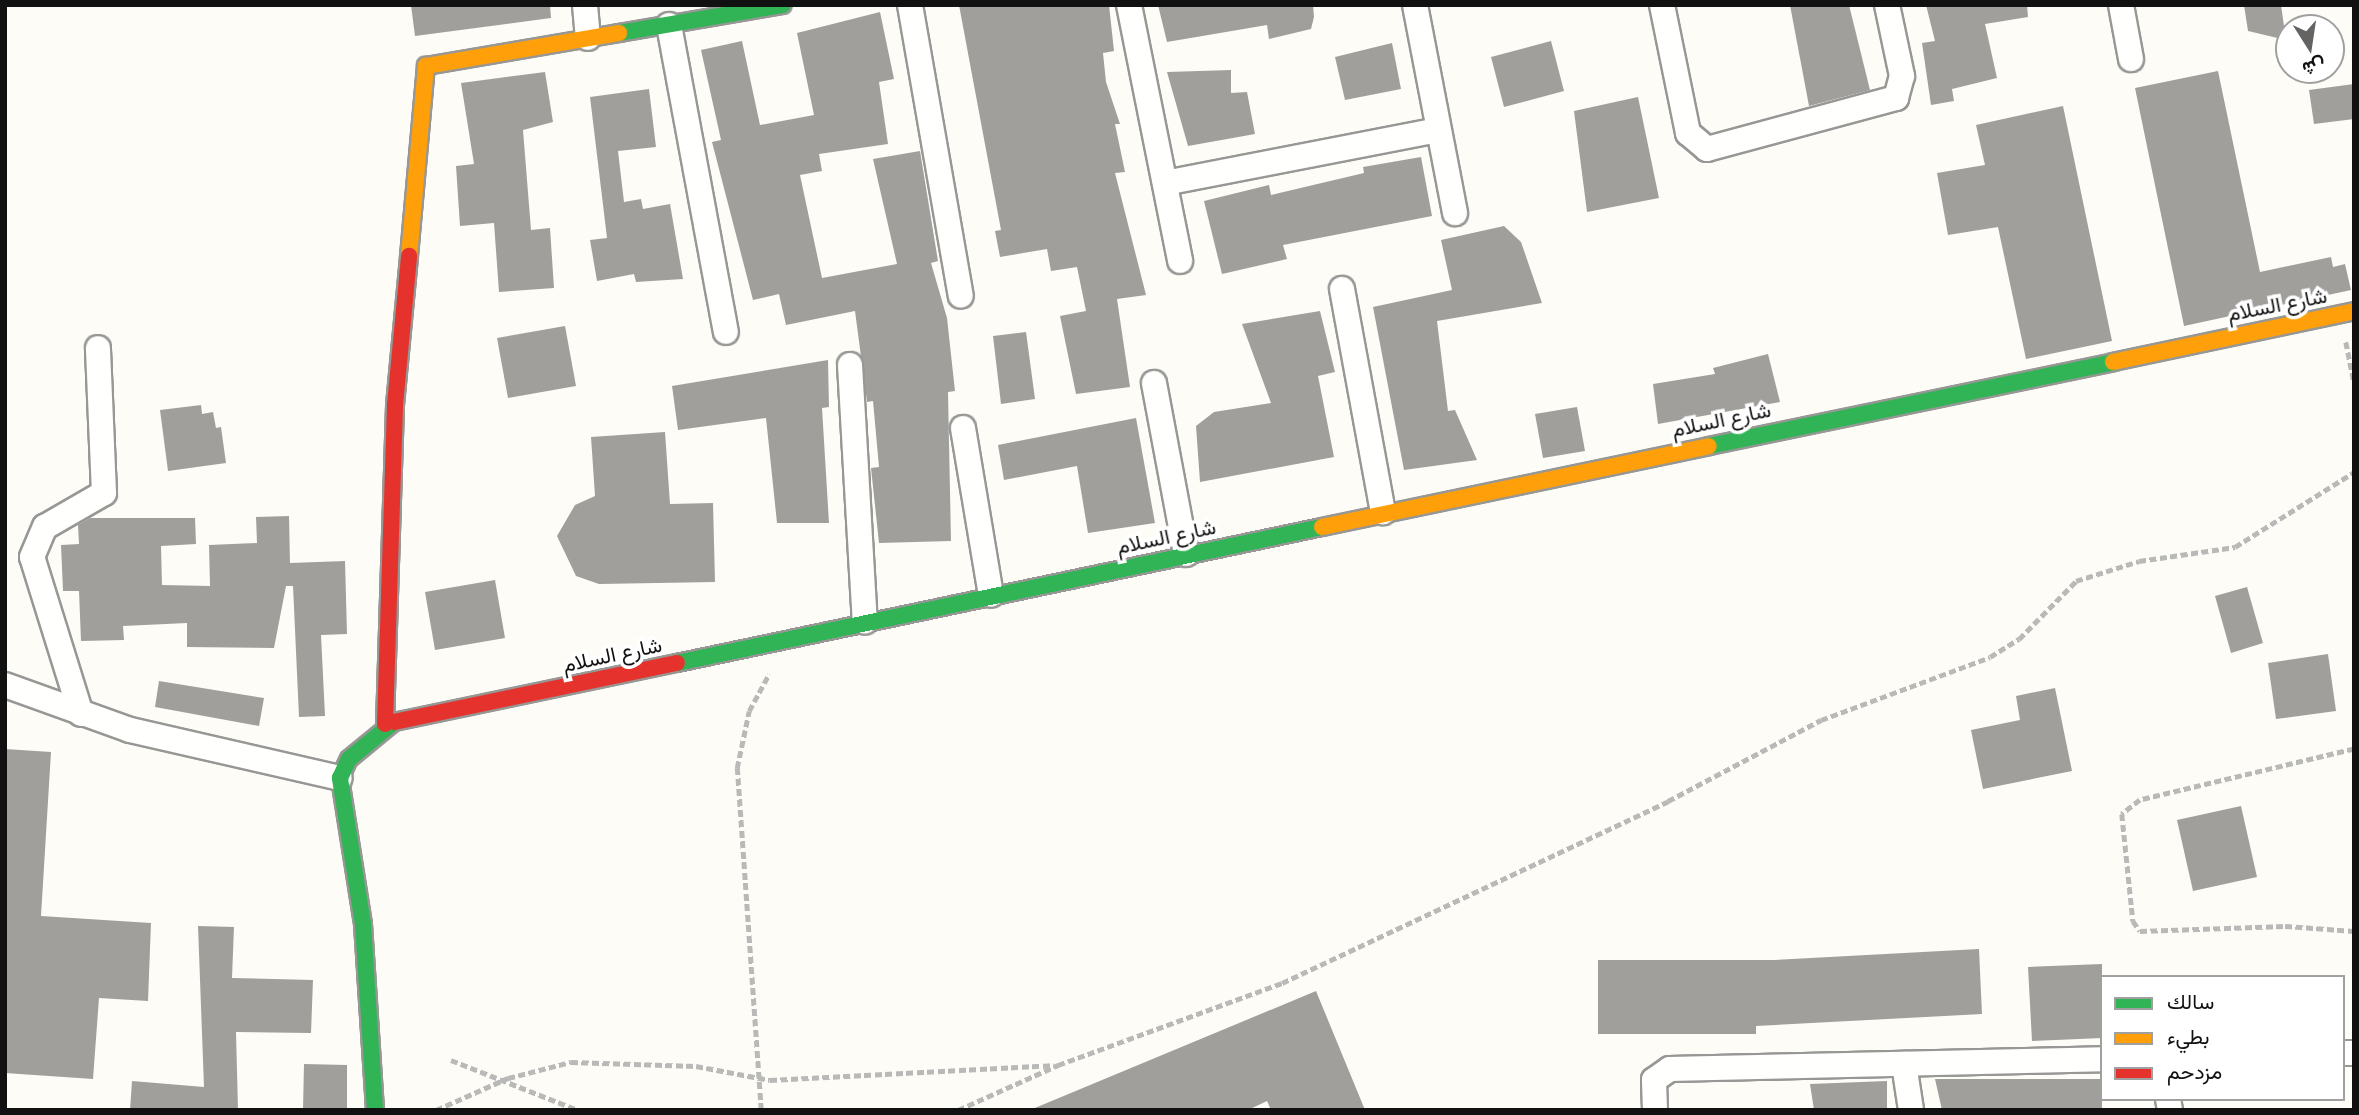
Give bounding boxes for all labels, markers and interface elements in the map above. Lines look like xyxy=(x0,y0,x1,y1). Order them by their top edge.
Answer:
north arrow xyxy=(2275,14,2345,84)
text: ش xyxy=(2300,53,2328,82)
street label: شارع السلام xyxy=(2225,282,2329,326)
street label: شارع السلام xyxy=(1669,396,1773,442)
street label: شارع السلام xyxy=(1114,513,1218,559)
street label: شارع السلام xyxy=(560,631,664,677)
legend xyxy=(2100,975,2345,1101)
text: سالك xyxy=(2167,987,2214,1015)
text: بطيء xyxy=(2167,1022,2210,1050)
text: مزدحم xyxy=(2167,1057,2222,1085)

